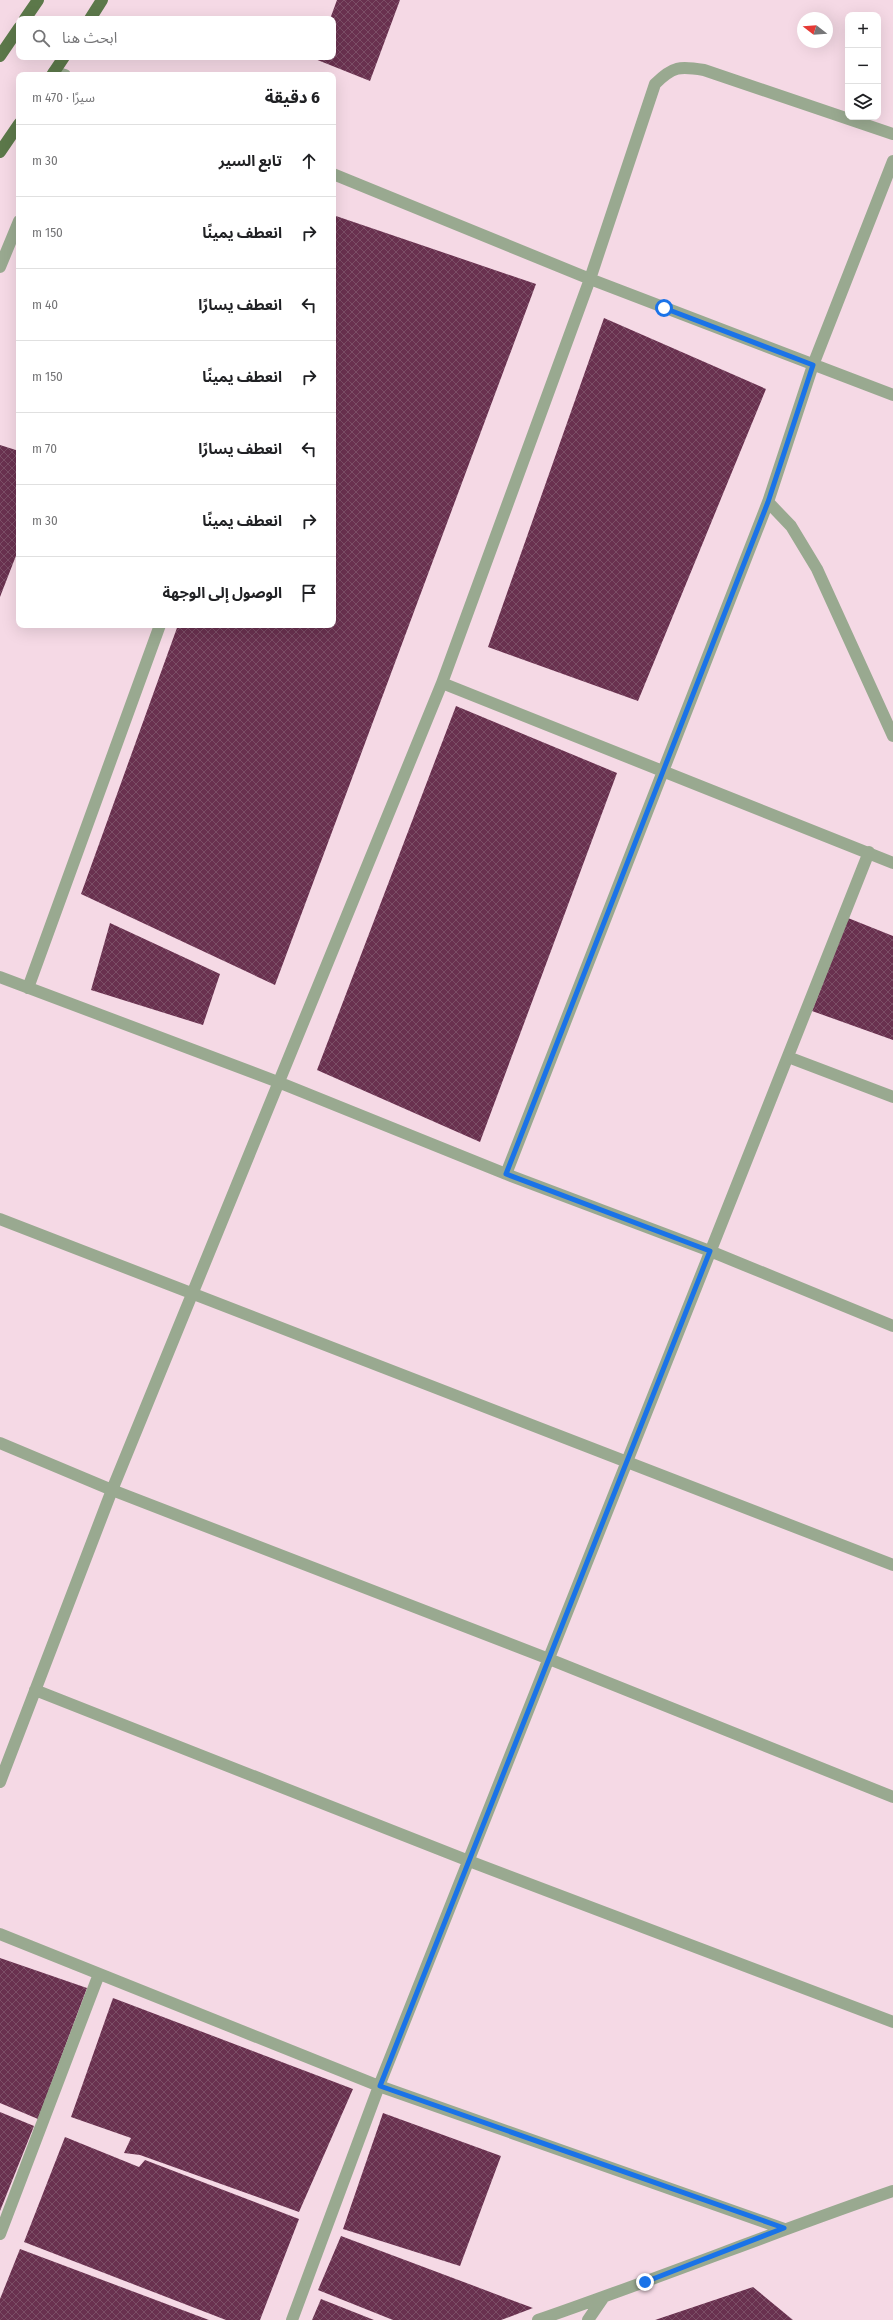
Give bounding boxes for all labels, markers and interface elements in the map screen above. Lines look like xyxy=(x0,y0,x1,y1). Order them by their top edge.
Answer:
north arrow xyxy=(797,12,833,48)
map controls xyxy=(845,12,881,120)
button: + xyxy=(845,12,881,48)
search box xyxy=(16,16,336,60)
icon: search xyxy=(30,27,52,49)
text: ابحث هنا xyxy=(62,29,117,47)
button: − xyxy=(845,48,881,84)
button: layers xyxy=(845,84,881,120)
text: 6 دقيقة xyxy=(265,87,320,108)
text: سيرًا · 470 m xyxy=(32,90,95,105)
icon: ahead xyxy=(298,150,320,172)
text: تابع السير xyxy=(219,152,282,170)
text: 30 m xyxy=(32,153,58,168)
icon: right xyxy=(298,222,320,244)
text: انعطف يمينًا xyxy=(202,224,282,242)
text: 150 m xyxy=(32,225,63,240)
icon: left xyxy=(298,294,320,316)
text: انعطف يسارًا xyxy=(198,296,282,314)
text: 40 m xyxy=(32,297,58,312)
route start xyxy=(655,299,673,317)
icon: right xyxy=(298,366,320,388)
text: انعطف يمينًا xyxy=(202,368,282,386)
text: 150 m xyxy=(32,369,63,384)
icon: left xyxy=(298,438,320,460)
text: انعطف يسارًا xyxy=(198,440,282,458)
text: 70 m xyxy=(32,441,57,456)
icon: right xyxy=(298,510,320,532)
text: انعطف يمينًا xyxy=(202,512,282,530)
text: 30 m xyxy=(32,513,58,528)
icon: arrive xyxy=(298,582,320,604)
text: الوصول إلى الوجهة xyxy=(162,584,282,602)
route end xyxy=(636,2273,654,2291)

